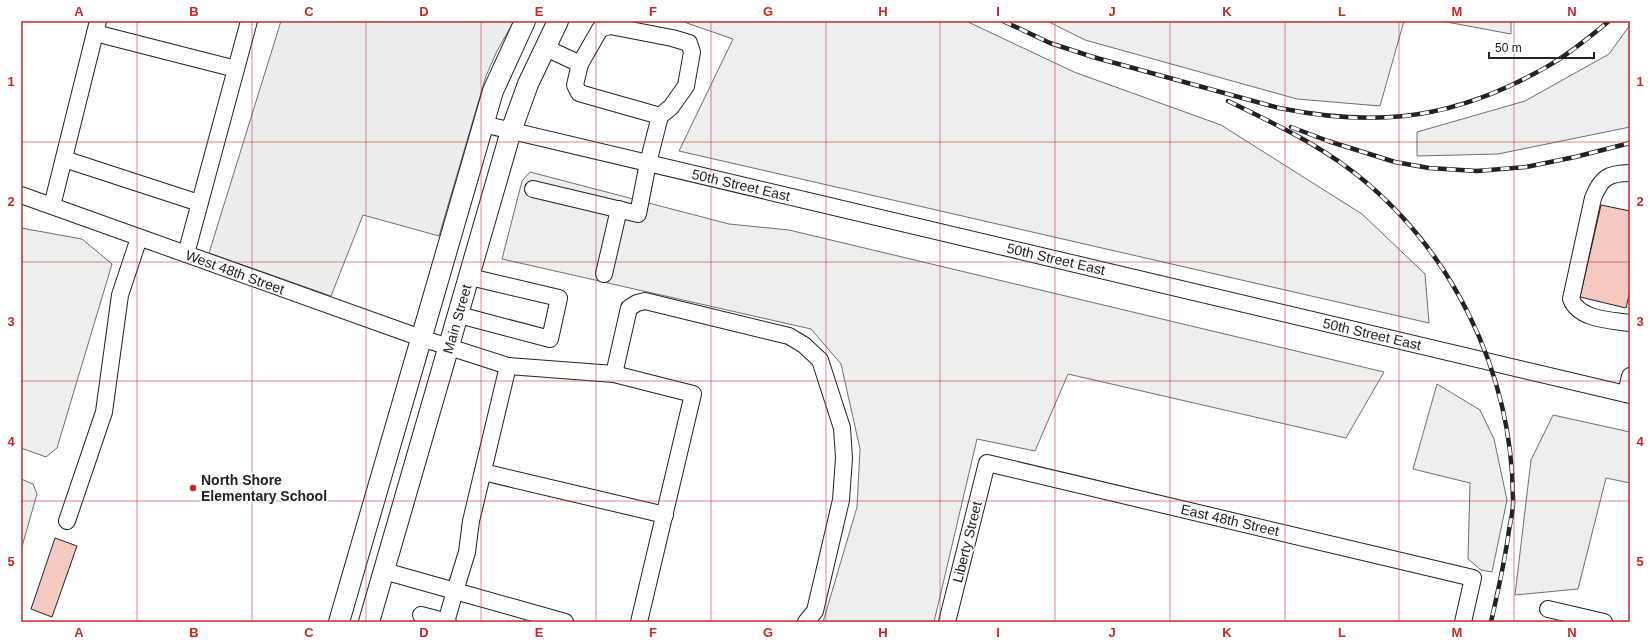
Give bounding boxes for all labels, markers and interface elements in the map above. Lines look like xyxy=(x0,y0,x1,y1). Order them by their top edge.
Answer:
text: A xyxy=(74,4,84,19)
text: B xyxy=(189,4,199,19)
text: C xyxy=(304,4,314,19)
text: D xyxy=(419,4,429,19)
text: E xyxy=(535,4,544,19)
text: F xyxy=(649,4,657,19)
text: G xyxy=(763,4,773,19)
text: H xyxy=(878,4,888,19)
text: I xyxy=(996,4,1000,19)
text: J xyxy=(1108,4,1116,19)
text: K xyxy=(1222,4,1232,19)
text: L xyxy=(1338,4,1346,19)
text: M xyxy=(1452,4,1462,19)
text: N xyxy=(1567,4,1577,19)
scale bar xyxy=(1489,34,1594,60)
text: 50 m xyxy=(1495,41,1522,55)
text: 1 xyxy=(7,74,15,89)
text: 1 xyxy=(1636,74,1644,89)
street label: 50th Street East xyxy=(690,166,792,204)
text: 2 xyxy=(7,194,15,209)
text: 2 xyxy=(1636,194,1644,209)
street label: 50th Street East xyxy=(1005,240,1107,278)
street label: West 48th Street xyxy=(183,247,287,297)
street label: Main Street xyxy=(439,282,475,356)
text: 3 xyxy=(7,314,15,329)
text: 3 xyxy=(1636,314,1644,329)
street label: 50th Street East xyxy=(1321,315,1423,353)
text: 4 xyxy=(7,434,15,449)
text: 4 xyxy=(1636,434,1644,449)
place label: North Shore Elementary School xyxy=(201,472,327,504)
marker: North Shore Elementary School xyxy=(188,483,198,493)
street label: Liberty Street xyxy=(949,500,985,584)
street label: East 48th Street xyxy=(1179,501,1281,539)
text: 5 xyxy=(7,554,15,569)
text: 5 xyxy=(1636,554,1644,569)
text: A xyxy=(74,625,84,640)
text: B xyxy=(189,625,199,640)
text: C xyxy=(304,625,314,640)
text: D xyxy=(419,625,429,640)
text: E xyxy=(535,625,544,640)
text: F xyxy=(649,625,657,640)
text: G xyxy=(763,625,773,640)
text: H xyxy=(878,625,888,640)
text: I xyxy=(996,625,1000,640)
text: J xyxy=(1108,625,1116,640)
text: K xyxy=(1222,625,1232,640)
text: L xyxy=(1338,625,1346,640)
text: M xyxy=(1452,625,1462,640)
text: N xyxy=(1567,625,1577,640)

